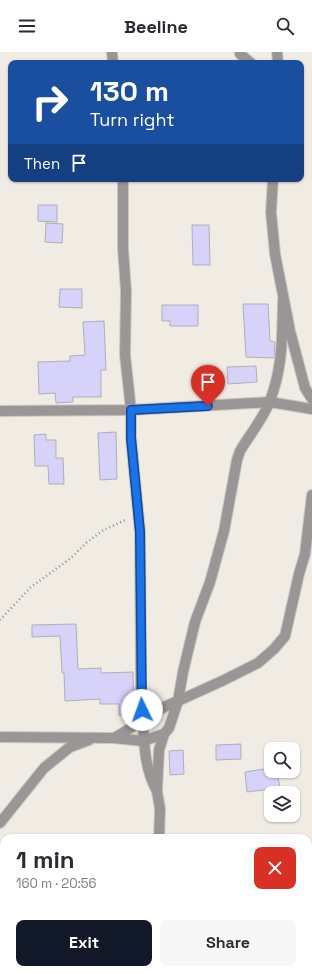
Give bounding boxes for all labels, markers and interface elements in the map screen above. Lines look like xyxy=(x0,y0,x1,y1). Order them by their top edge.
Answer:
icon: menu xyxy=(16,15,38,37)
text: Beeline xyxy=(124,15,188,38)
icon: search xyxy=(274,15,296,37)
text: 130 m xyxy=(90,73,169,109)
icon: right xyxy=(24,76,76,128)
text: Turn right xyxy=(90,108,174,131)
icon: arrive xyxy=(68,152,90,174)
text: Then xyxy=(24,154,60,173)
pin xyxy=(191,365,225,406)
icon: arrive xyxy=(197,371,219,393)
position arrow xyxy=(121,689,163,731)
map controls xyxy=(264,742,300,822)
button: search xyxy=(264,742,300,778)
button: layers xyxy=(264,786,300,822)
text: 1 min xyxy=(16,844,75,875)
button: close xyxy=(254,847,296,889)
text: 160 m · 20:56 xyxy=(16,875,97,892)
button: Exit xyxy=(16,920,152,966)
button: Share xyxy=(160,920,296,966)

